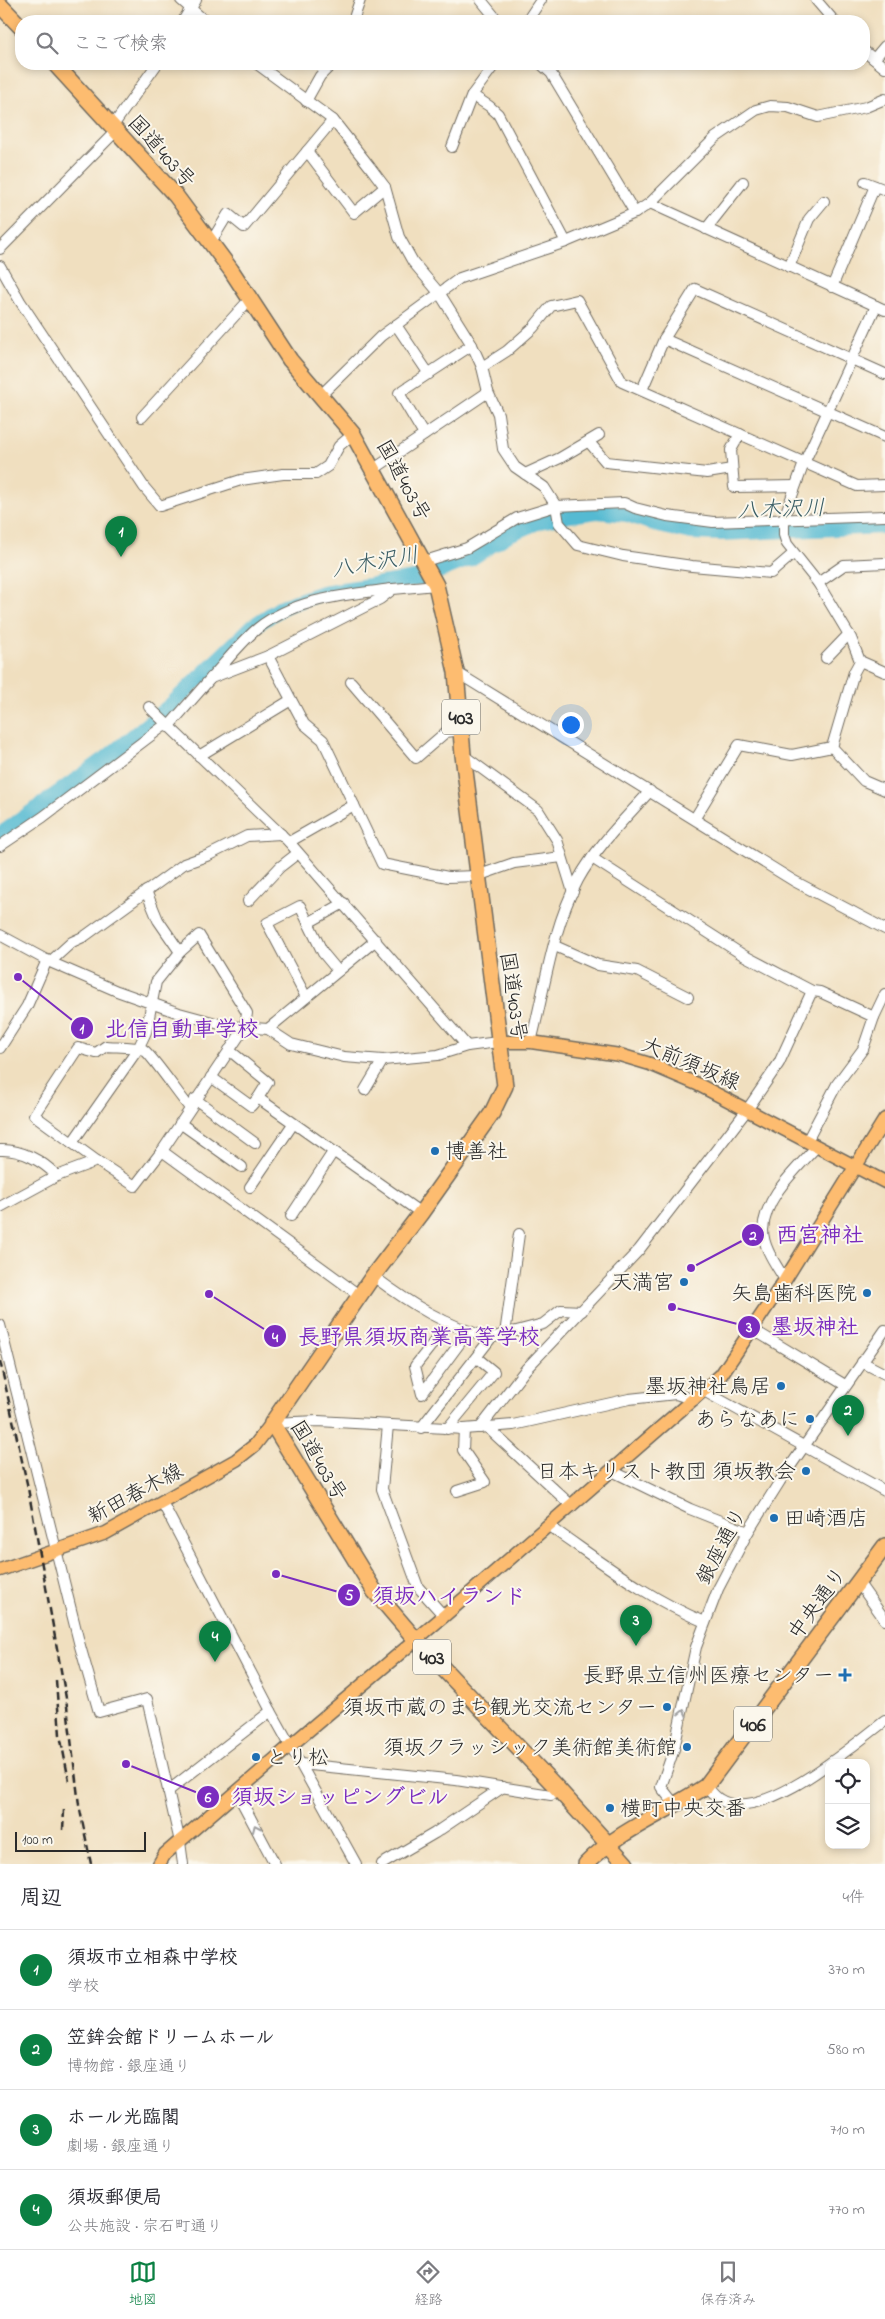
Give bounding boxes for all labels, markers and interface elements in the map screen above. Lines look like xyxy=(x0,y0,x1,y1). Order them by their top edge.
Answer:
search box xyxy=(15,15,870,70)
icon: search xyxy=(33,29,61,57)
text: ここで検索 xyxy=(73,31,168,58)
street label: 国道403号 xyxy=(119,109,202,196)
street label: 国道403号 xyxy=(367,435,437,527)
water label: 八木沢川 xyxy=(737,493,826,529)
pin: 1 xyxy=(105,516,137,557)
water label: 八木沢川 xyxy=(329,541,422,587)
road number: 403 xyxy=(442,700,480,734)
your location xyxy=(558,712,584,738)
street label: 国道403号 xyxy=(491,950,533,1043)
callout: 北信自動車学校 xyxy=(70,1010,269,1047)
text: 北信自動車学校 xyxy=(105,1015,259,1047)
text: 1 xyxy=(80,1018,85,1040)
street label: 大前須坂線 xyxy=(636,1031,744,1099)
place label: 博善社 xyxy=(445,1138,508,1168)
marker: 博善社 xyxy=(429,1145,441,1157)
callout: 西宮神社 xyxy=(741,1216,874,1253)
text: 西宮神社 xyxy=(776,1221,864,1253)
text: 2 xyxy=(748,1225,757,1247)
place label: 天満宮 xyxy=(611,1269,674,1299)
marker: 天満宮 xyxy=(678,1276,690,1288)
place label: 矢島歯科医院 xyxy=(731,1280,857,1310)
marker: 矢島歯科医院 xyxy=(861,1287,873,1299)
callout: 墨坂神社 xyxy=(736,1308,869,1345)
text: 墨坂神社 xyxy=(771,1313,859,1345)
text: 3 xyxy=(745,1317,752,1339)
callout: 長野県須坂商業高等学校 xyxy=(263,1318,550,1355)
text: 長野県須坂商業高等学校 xyxy=(298,1323,540,1355)
text: 4 xyxy=(271,1327,279,1349)
place label: 墨坂神社鳥居 xyxy=(645,1373,771,1403)
marker: 墨坂神社鳥居 xyxy=(775,1380,787,1392)
pin: 2 xyxy=(832,1395,864,1436)
place label: あらなあに xyxy=(695,1406,800,1436)
marker: あらなあに xyxy=(804,1413,816,1425)
street label: 国道403号 xyxy=(281,1415,353,1507)
street label: 新田春木線 xyxy=(83,1457,189,1533)
place label: 日本キリスト教団 須坂教会 xyxy=(537,1458,796,1488)
marker: 日本キリスト教団 須坂教会 xyxy=(800,1465,812,1477)
street label: 銀座通り xyxy=(690,1503,756,1591)
place label: 田崎酒店 xyxy=(784,1505,868,1535)
marker: 田崎酒店 xyxy=(768,1512,780,1524)
street label: 中央通り xyxy=(782,1561,855,1647)
callout: 須坂ハイランド xyxy=(337,1576,536,1613)
text: 須坂ハイランド xyxy=(372,1582,526,1614)
text: 5 xyxy=(345,1585,354,1607)
pin: 3 xyxy=(620,1605,652,1646)
pin: 4 xyxy=(199,1621,231,1662)
road number: 403 xyxy=(413,1640,451,1674)
place label: 長野県立信州医療センター xyxy=(583,1662,834,1692)
marker: 長野県立信州医療センター xyxy=(838,1668,852,1682)
place label: 須坂市蔵のまち観光交流センター xyxy=(343,1694,657,1724)
marker: 須坂市蔵のまち観光交流センター xyxy=(661,1701,673,1713)
road number: 406 xyxy=(734,1706,772,1742)
one-way arrow xyxy=(677,1709,688,1718)
place label: 須坂クラッシック美術館美術館 xyxy=(383,1734,677,1764)
marker: 須坂クラッシック美術館美術館 xyxy=(681,1741,693,1753)
place label: とり松 xyxy=(266,1744,329,1774)
marker: とり松 xyxy=(250,1751,262,1763)
map controls xyxy=(825,1759,870,1849)
button: locate xyxy=(825,1759,870,1804)
callout: 須坂ショッピングビル xyxy=(195,1778,460,1815)
text: 須坂ショッピングビル xyxy=(231,1783,449,1815)
text: 6 xyxy=(204,1787,212,1809)
place label: 横町中央交番 xyxy=(620,1795,746,1825)
marker: 横町中央交番 xyxy=(604,1802,616,1814)
button: layers xyxy=(825,1804,870,1849)
one-way arrow xyxy=(252,1824,263,1833)
scale bar xyxy=(15,1829,146,1852)
text: 100 m xyxy=(22,1830,53,1851)
text: 周辺 xyxy=(20,1884,62,1914)
text: 4件 xyxy=(842,1886,865,1910)
text: 須坂市立相森中学校 xyxy=(67,1945,238,1972)
text: 1 xyxy=(33,1958,39,1982)
text: 370 m xyxy=(828,1958,865,1982)
text: 学校 xyxy=(67,1975,99,1999)
text: 笠鉾会館ドリームホール xyxy=(67,2025,274,2052)
text: 2 xyxy=(32,2038,40,2062)
text: 580 m xyxy=(827,2038,865,2062)
text: 博物館 · 銀座通り xyxy=(67,2055,190,2079)
text: ホール光臨閣 xyxy=(67,2105,180,2132)
text: 3 xyxy=(33,2118,39,2142)
text: 710 m xyxy=(830,2118,865,2142)
text: 劇場 · 銀座通り xyxy=(67,2135,174,2159)
text: 須坂郵便局 xyxy=(67,2185,162,2212)
text: 4 xyxy=(33,2198,39,2222)
text: 770 m xyxy=(828,2198,865,2222)
text: 公共施設 · 宗石町通り xyxy=(67,2215,222,2239)
tab: 地図 xyxy=(129,2258,157,2311)
tab: 経路 xyxy=(414,2258,442,2311)
tab: 保存済み xyxy=(700,2258,756,2311)

